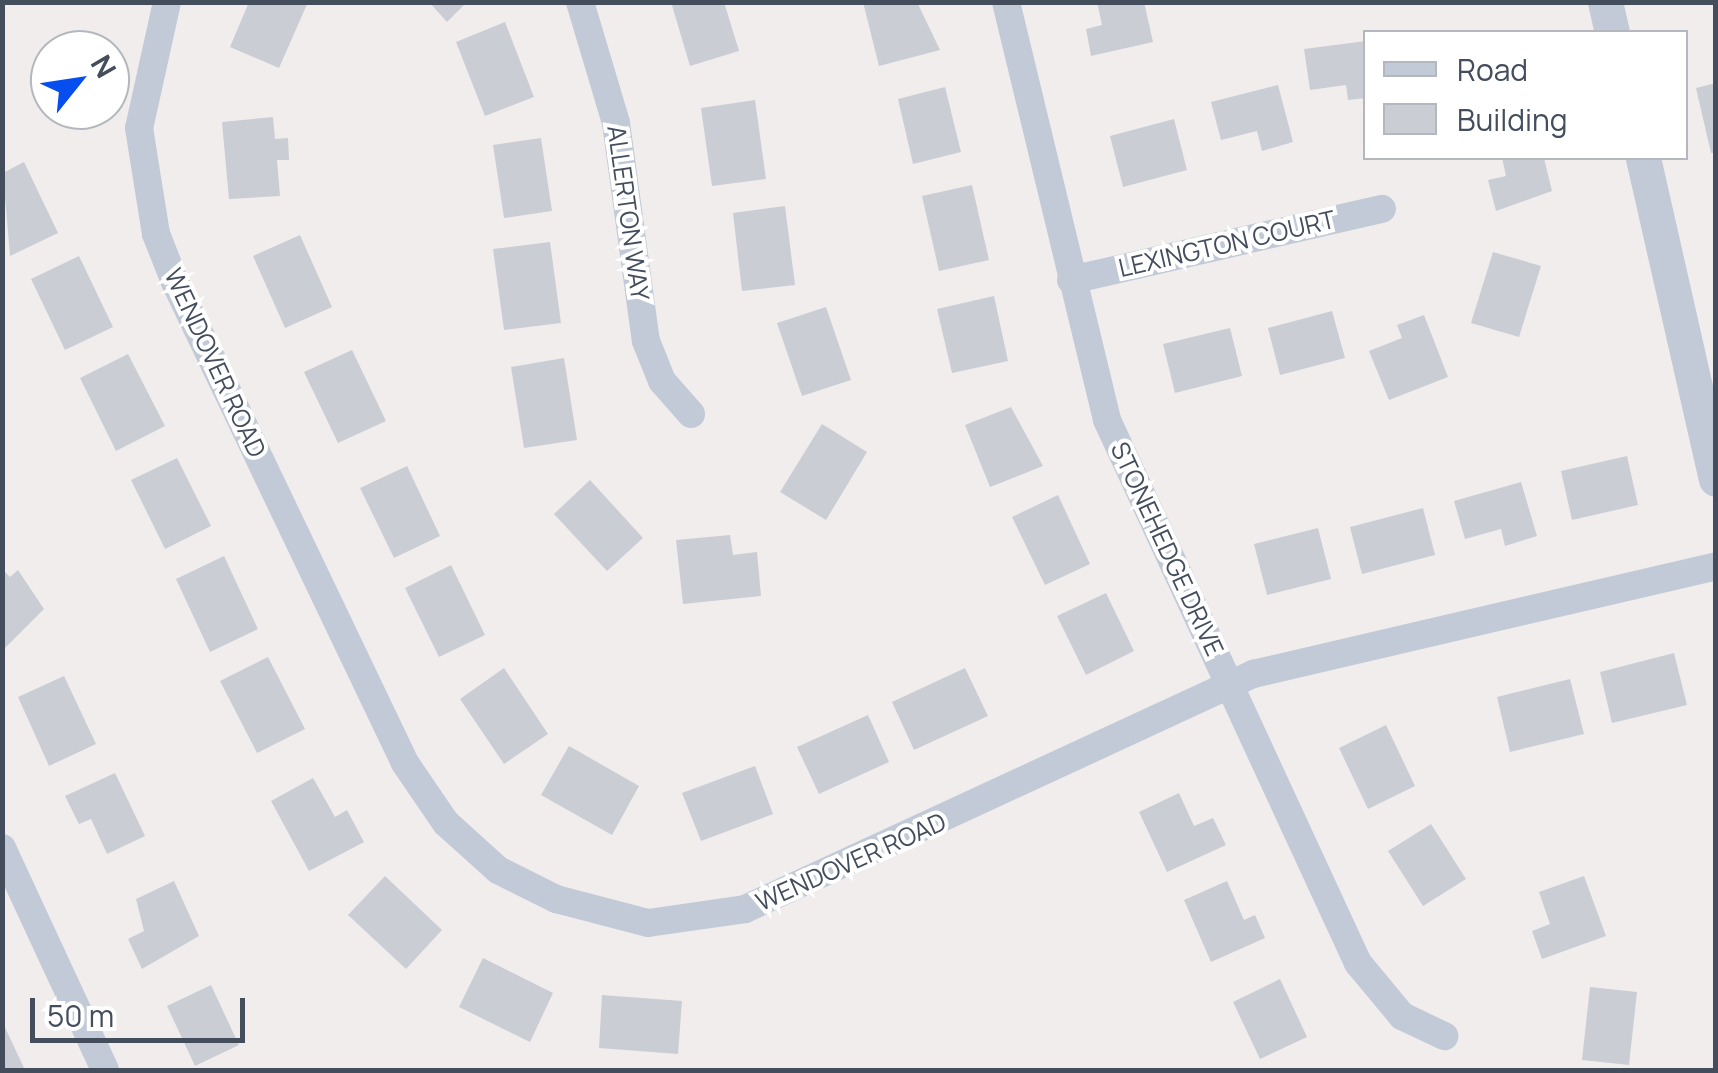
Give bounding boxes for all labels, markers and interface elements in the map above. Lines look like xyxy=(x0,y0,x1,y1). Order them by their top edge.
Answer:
north arrow xyxy=(30,30,130,130)
legend xyxy=(1363,30,1688,160)
text: N xyxy=(83,48,126,84)
text: Road xyxy=(1457,49,1528,90)
text: Building xyxy=(1457,99,1568,140)
street label: ALLERTON WAY xyxy=(601,124,655,302)
street label: LEXINGTON COURT xyxy=(1116,204,1338,284)
street label: WENDOVER ROAD xyxy=(158,264,272,462)
street label: STONEHEDGE DRIVE xyxy=(1104,437,1230,661)
street label: WENDOVER ROAD xyxy=(751,807,951,917)
scale bar xyxy=(35,978,250,1040)
text: 50 m xyxy=(47,995,114,1036)

